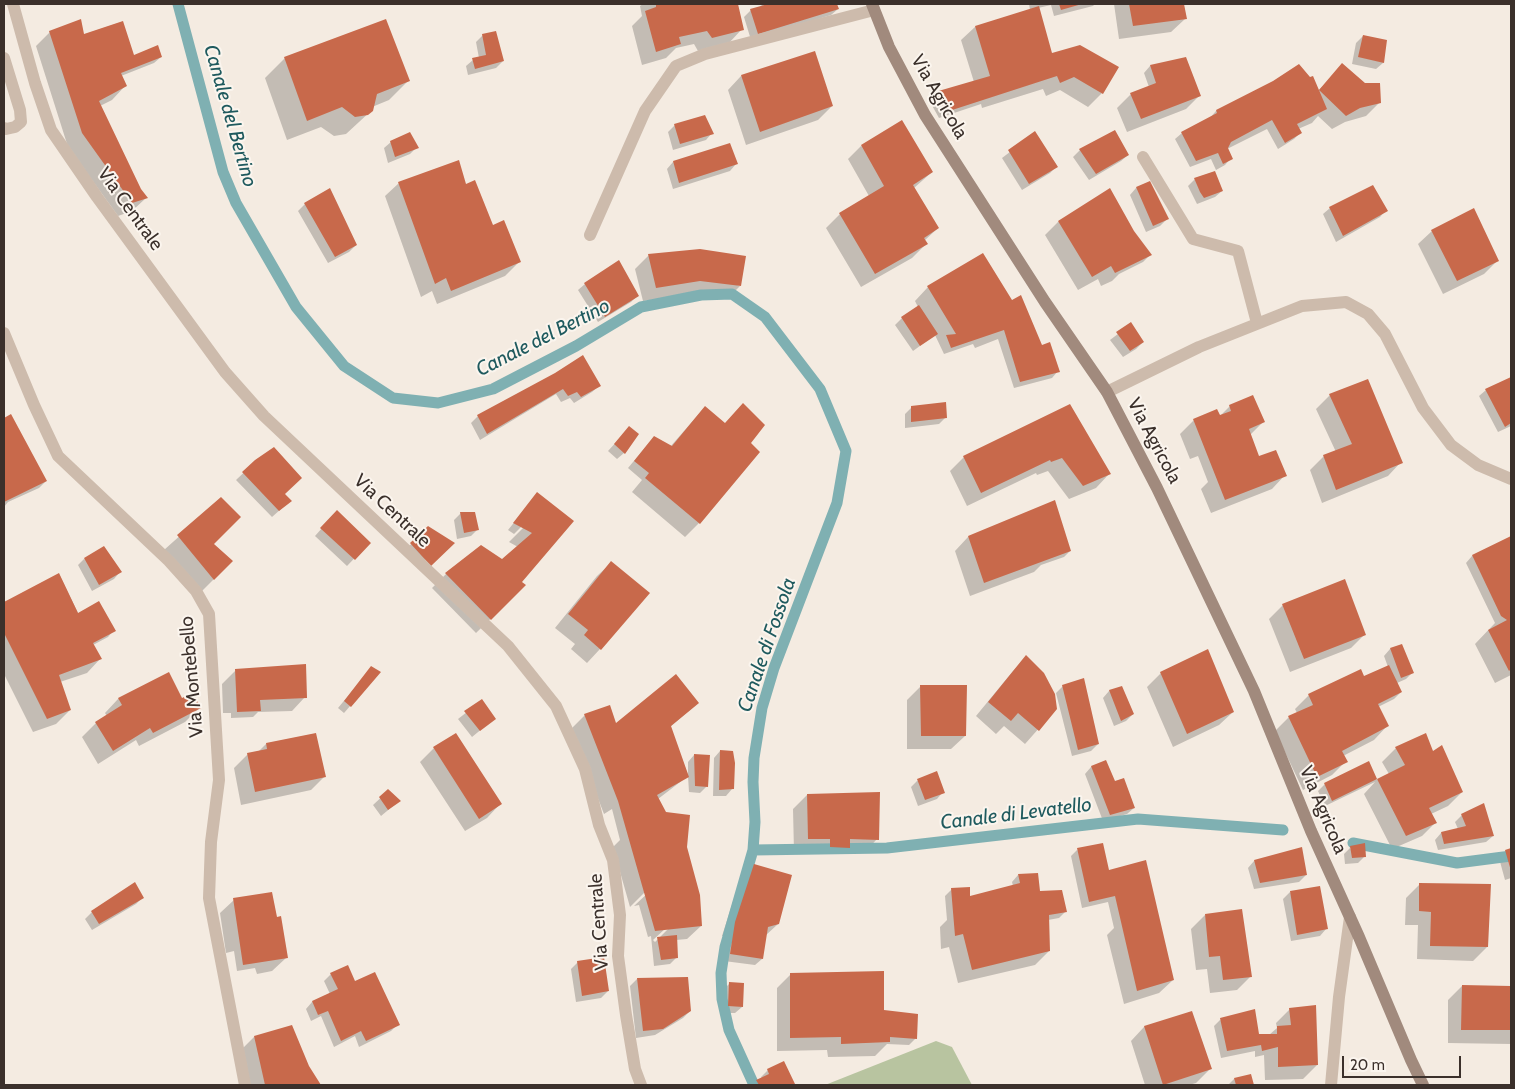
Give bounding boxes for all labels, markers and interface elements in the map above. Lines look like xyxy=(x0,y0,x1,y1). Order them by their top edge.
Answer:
water label: Canale del Bertino xyxy=(198,42,262,190)
street label: Via Agricola xyxy=(906,51,972,143)
street label: Via Centrale xyxy=(92,163,168,255)
water label: Canale del Bertino xyxy=(472,294,614,382)
street label: Via Agricola xyxy=(1122,394,1186,488)
street label: Via Centrale xyxy=(349,470,435,552)
water label: Canale di Fossola xyxy=(733,575,801,715)
street label: Via Montebello xyxy=(175,615,209,739)
street label: Via Agricola xyxy=(1294,763,1352,857)
water label: Canale di Levatello xyxy=(939,793,1093,835)
street label: Via Centrale xyxy=(584,873,614,971)
scale bar xyxy=(1345,1046,1464,1078)
text: 20 m xyxy=(1350,1056,1385,1074)

